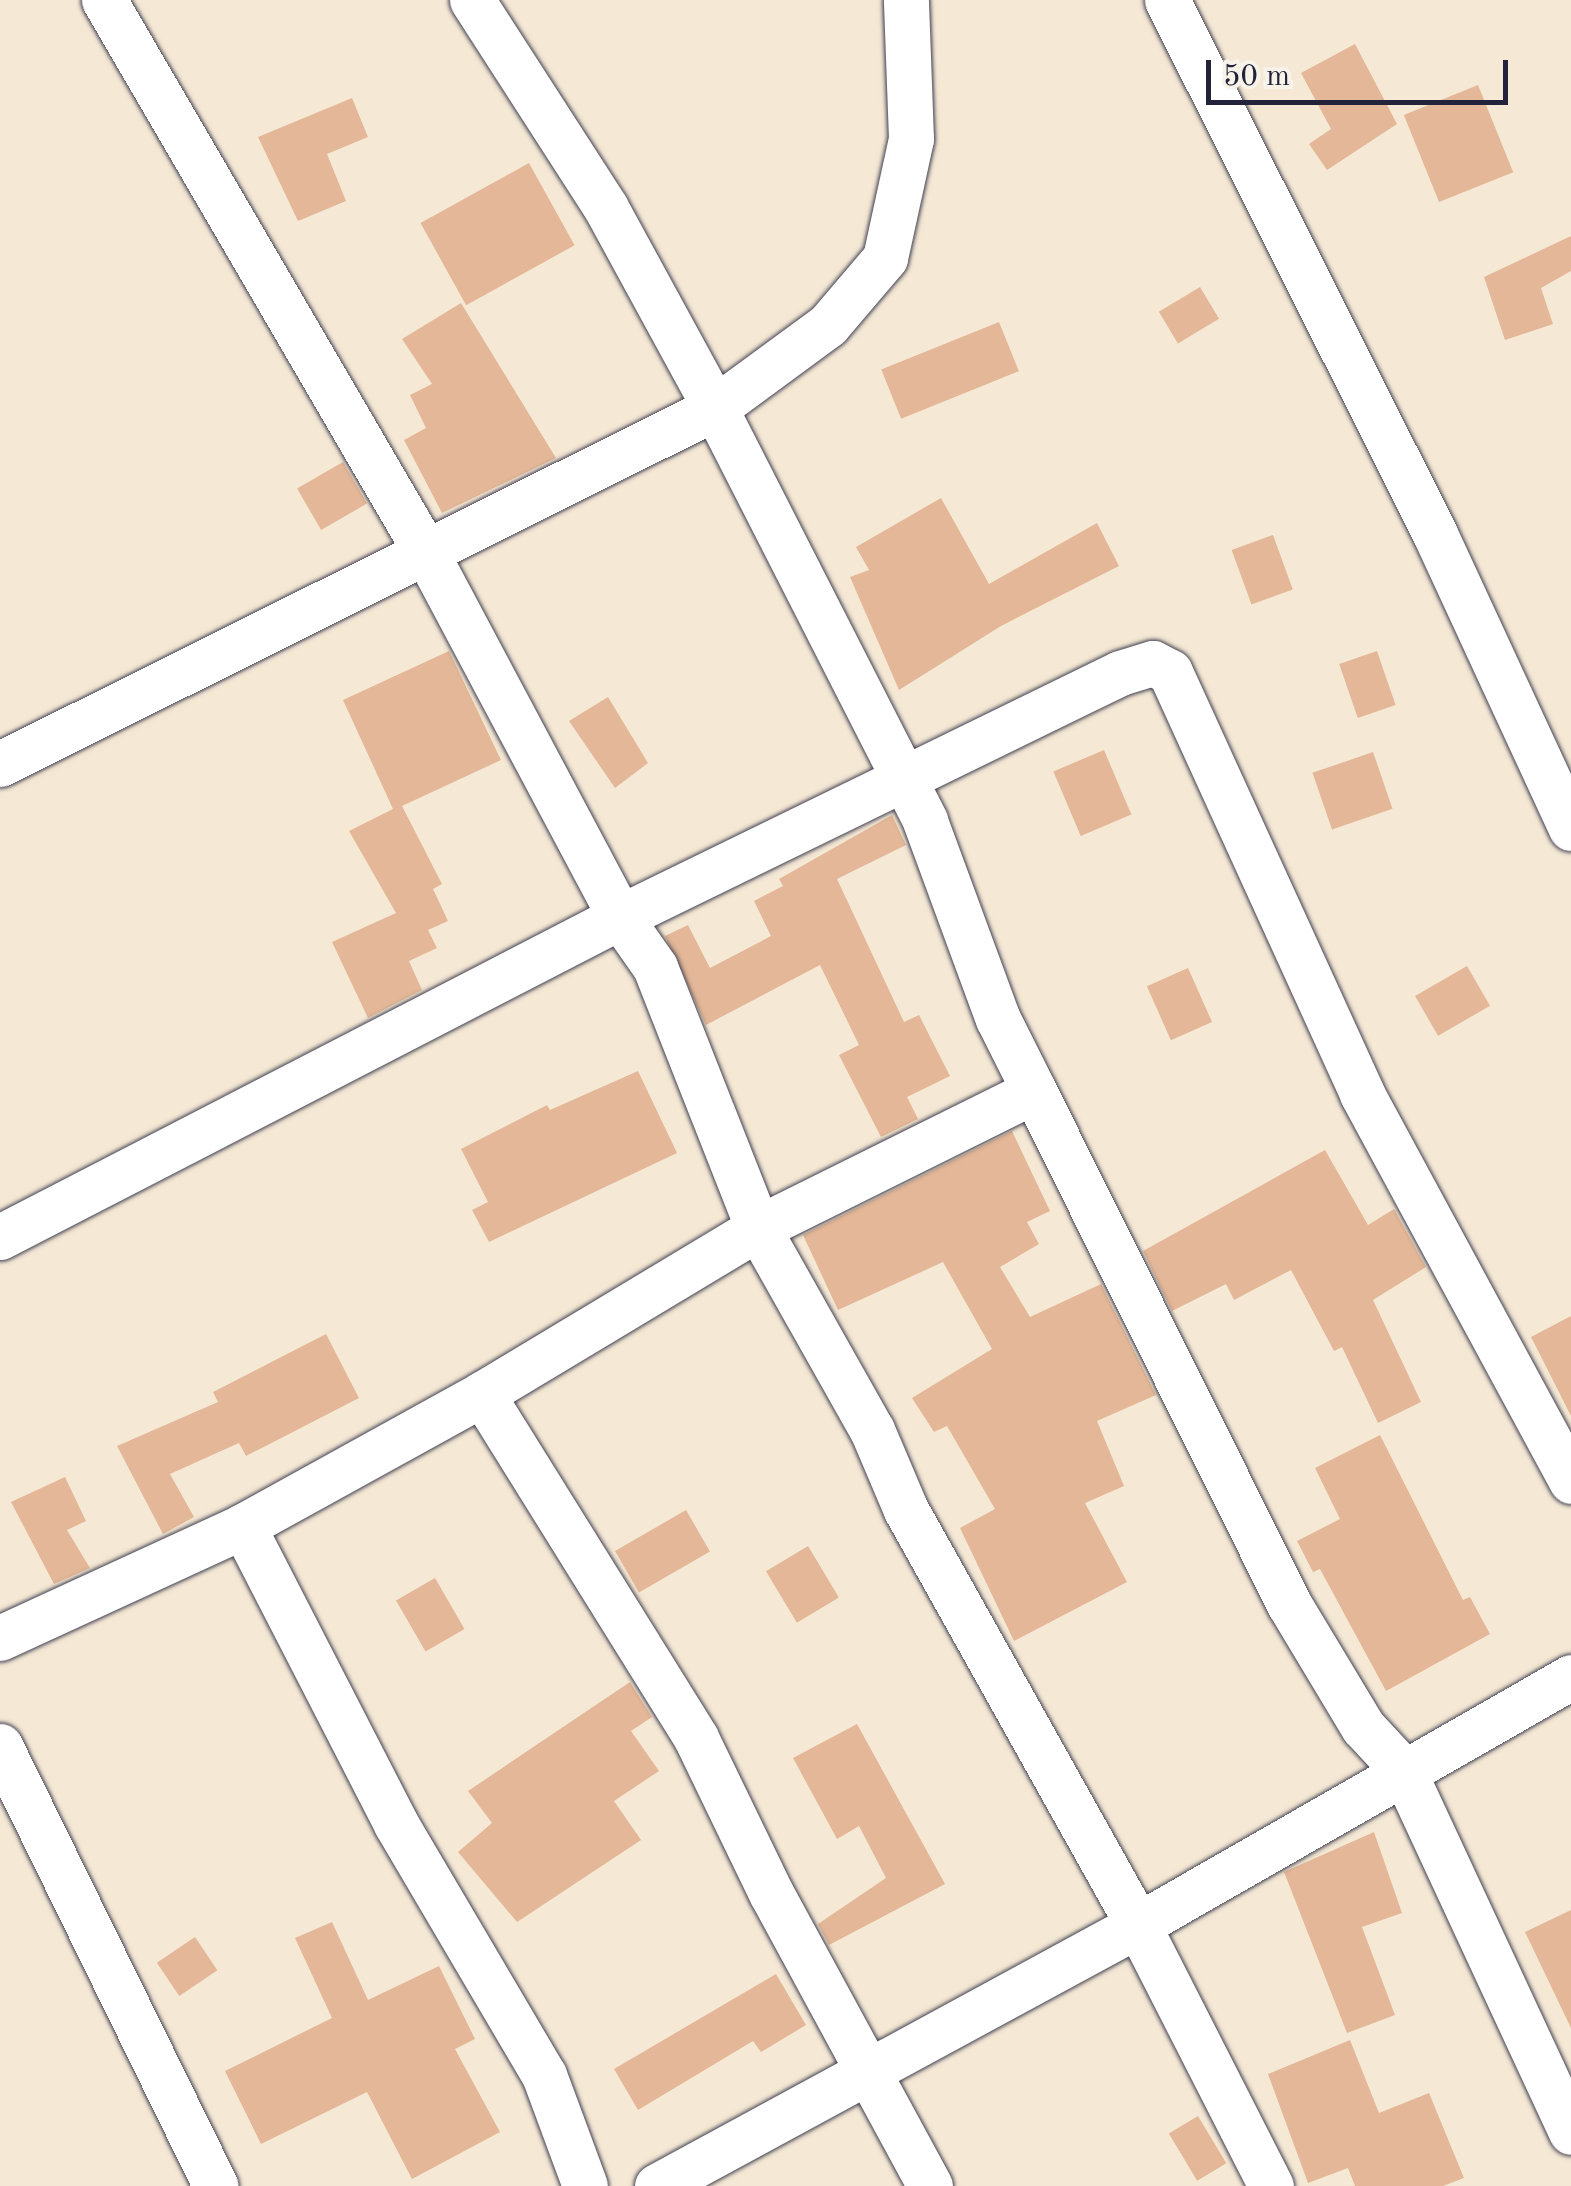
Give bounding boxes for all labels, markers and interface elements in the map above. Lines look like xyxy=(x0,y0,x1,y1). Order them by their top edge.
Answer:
scale bar xyxy=(1211,40,1514,102)
text: 50 m xyxy=(1223,62,1290,92)

